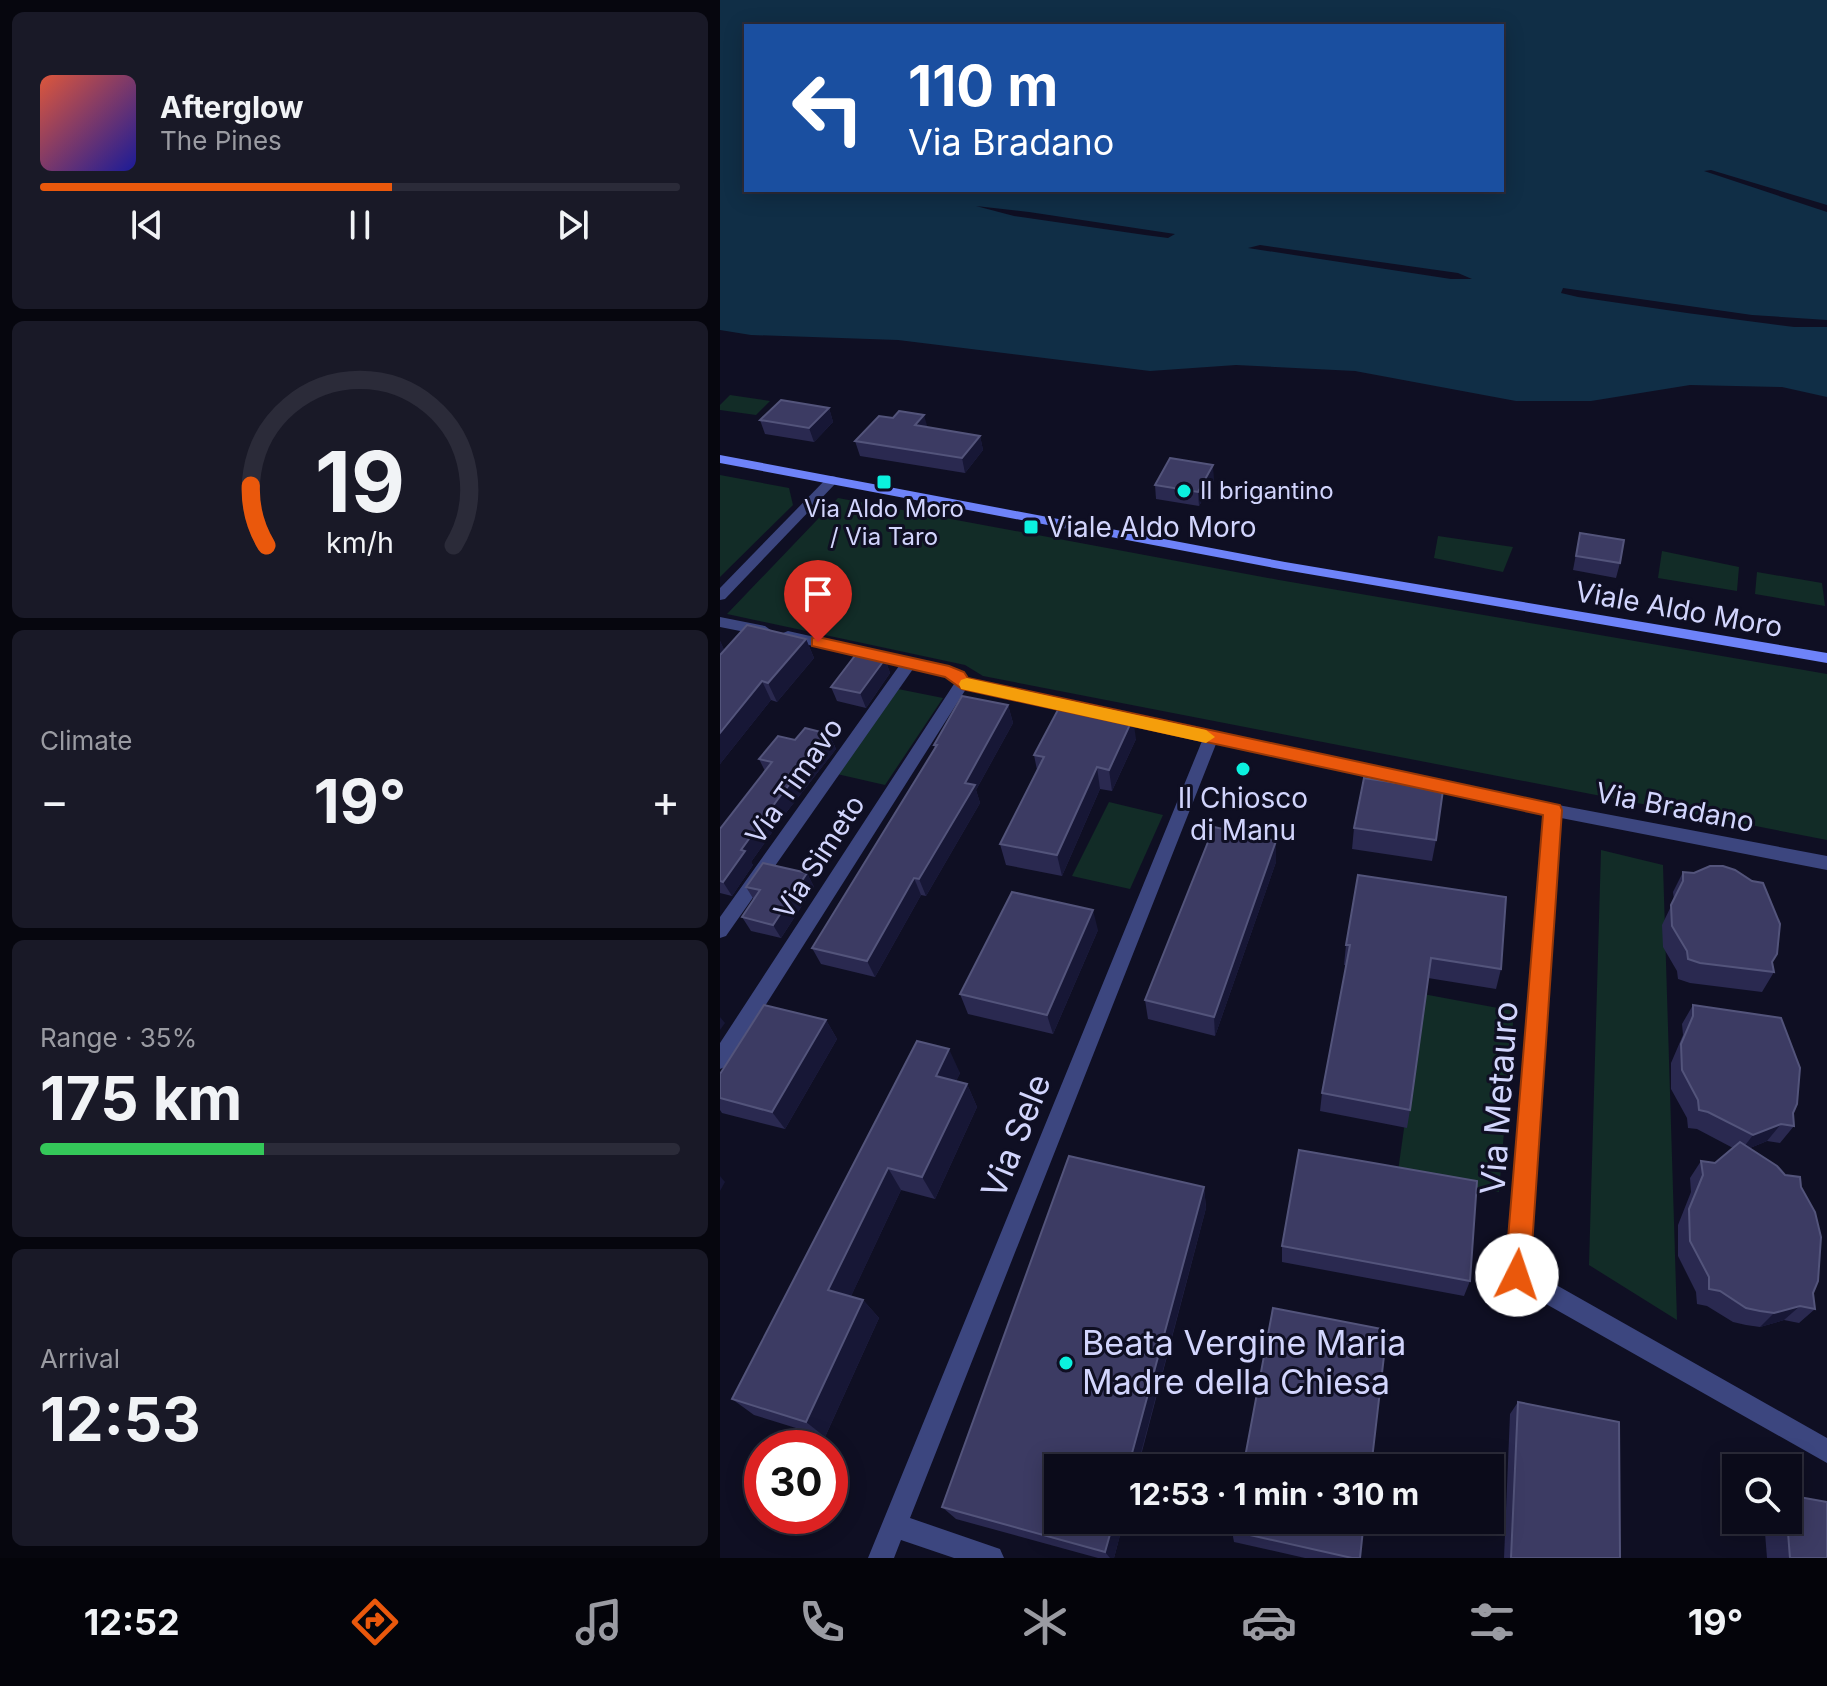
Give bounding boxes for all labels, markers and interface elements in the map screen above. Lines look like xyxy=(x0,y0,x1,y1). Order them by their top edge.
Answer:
text: 110 m xyxy=(908,52,1058,120)
icon: left xyxy=(776,56,880,160)
text: Afterglow xyxy=(160,89,304,125)
text: Via Bradano xyxy=(908,120,1114,164)
text: The Pines xyxy=(160,125,282,156)
icon: previous xyxy=(125,203,169,247)
icon: pause xyxy=(338,203,382,247)
icon: next xyxy=(551,203,595,247)
text: 19 xyxy=(315,430,405,531)
marker: Via Aldo Moro / Via Taro xyxy=(875,473,893,491)
place label: Il brigantino xyxy=(1200,476,1334,505)
marker: Il brigantino xyxy=(1175,482,1193,500)
place label: Via Aldo Moro / Via Taro xyxy=(804,494,964,551)
place label: Viale Aldo Moro xyxy=(1047,510,1257,544)
marker: Viale Aldo Moro xyxy=(1022,518,1040,536)
text: km/h xyxy=(326,525,394,560)
pin xyxy=(784,560,852,642)
icon: arrive xyxy=(796,572,840,616)
street label: Viale Aldo Moro xyxy=(1573,574,1785,644)
street label: Via Timavo xyxy=(738,711,850,851)
text: Climate xyxy=(40,725,132,756)
marker: Il Chiosco di Manu xyxy=(1234,760,1252,778)
text: 19° xyxy=(314,765,406,837)
text: − xyxy=(40,774,69,828)
text: + xyxy=(651,774,680,828)
street label: Via Bradano xyxy=(1593,775,1757,839)
place label: Il Chiosco di Manu xyxy=(1178,781,1308,847)
street label: Via Simeto xyxy=(766,789,872,925)
street label: Via Metauro xyxy=(1471,1000,1526,1196)
text: Range · 35% xyxy=(40,1022,197,1053)
text: 175 km xyxy=(40,1062,242,1134)
street label: Via Sele xyxy=(972,1068,1059,1204)
position arrow xyxy=(1475,1233,1559,1317)
place label: Beata Vergine Maria Madre della Chiesa xyxy=(1082,1322,1406,1402)
text: Arrival xyxy=(40,1343,120,1374)
marker: Beata Vergine Maria Madre della Chiesa xyxy=(1057,1354,1075,1372)
text: 12:53 xyxy=(40,1383,201,1455)
speed limit sign: 30 xyxy=(744,1430,848,1534)
map controls xyxy=(1722,1454,1802,1534)
button: search xyxy=(1722,1454,1802,1534)
text: 12:53 · 1 min · 310 m xyxy=(1129,1476,1419,1512)
icon: directions xyxy=(347,1594,403,1650)
icon: music xyxy=(571,1594,627,1650)
icon: phone xyxy=(794,1594,850,1650)
icon: climate xyxy=(1017,1594,1073,1650)
icon: car xyxy=(1241,1594,1297,1650)
icon: filters xyxy=(1464,1594,1520,1650)
text: 12:52 xyxy=(84,1600,180,1644)
text: 19° xyxy=(1688,1600,1743,1644)

